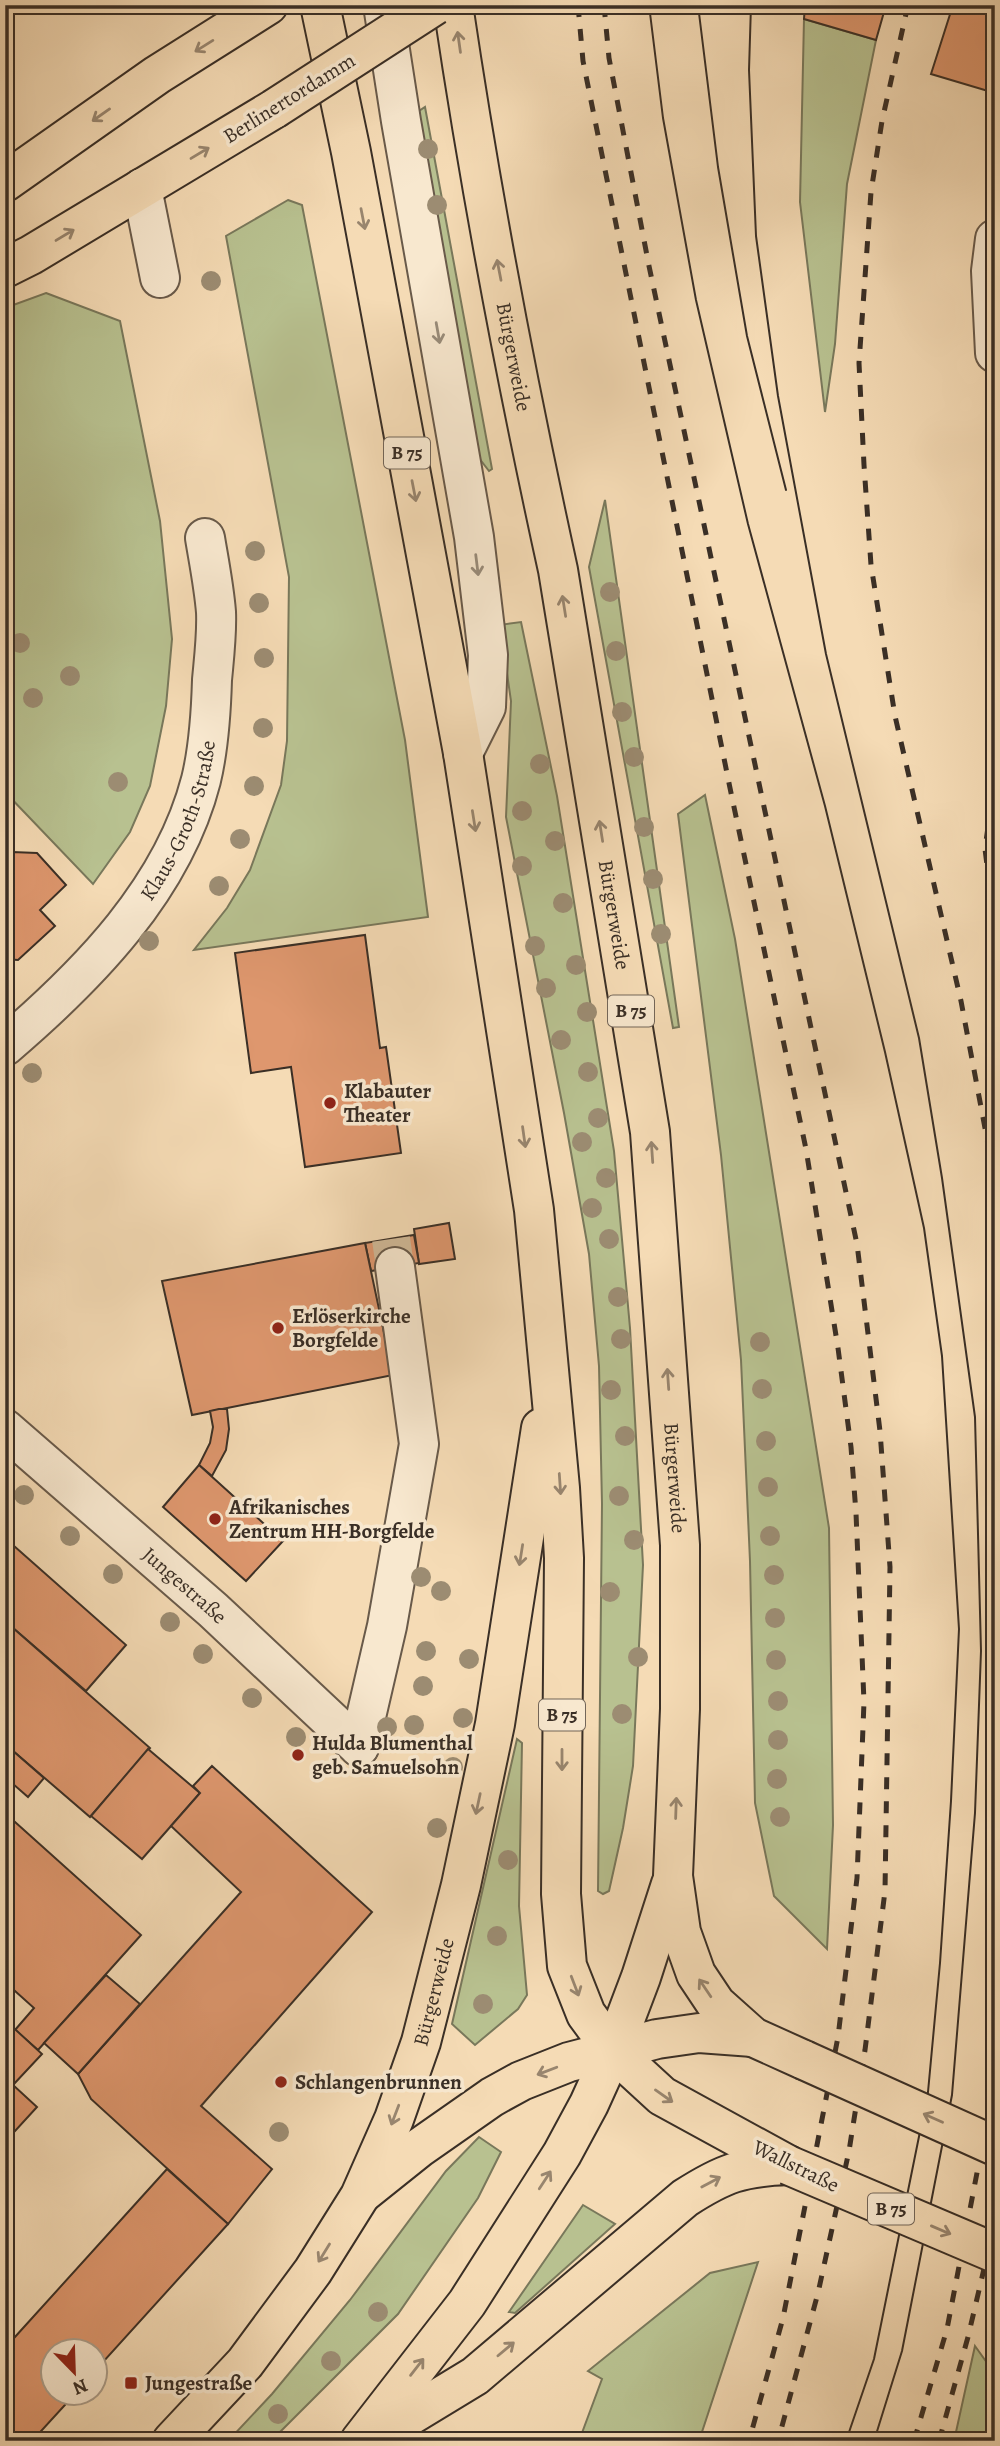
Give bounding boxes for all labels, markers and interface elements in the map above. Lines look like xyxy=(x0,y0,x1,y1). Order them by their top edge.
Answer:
one-way arrow xyxy=(452,32,465,54)
one-way arrow xyxy=(195,38,214,53)
street label: Berlinertordamm xyxy=(218,46,360,150)
one-way arrow xyxy=(92,108,111,122)
one-way arrow xyxy=(190,146,210,160)
one-way arrow xyxy=(357,207,370,230)
one-way arrow xyxy=(54,228,74,242)
one-way arrow xyxy=(492,259,505,282)
street label: Bürgerweide xyxy=(490,300,538,414)
one-way arrow xyxy=(432,321,445,344)
road number: B 75 xyxy=(384,437,430,468)
one-way arrow xyxy=(408,479,421,502)
one-way arrow xyxy=(471,553,484,576)
one-way arrow xyxy=(557,595,570,618)
street label: Klaus-Groth-Straße xyxy=(134,739,222,906)
one-way arrow xyxy=(468,809,481,831)
one-way arrow xyxy=(594,820,607,843)
street label: Bürgerweide xyxy=(592,858,637,972)
road number: B 75 xyxy=(608,995,654,1026)
place label: Klabauter Theater xyxy=(344,1077,432,1129)
marker: Klabauter Theater xyxy=(322,1095,338,1111)
one-way arrow xyxy=(518,1125,531,1148)
one-way arrow xyxy=(645,1141,658,1164)
place label: Erlöserkirche Borgfelde xyxy=(292,1302,411,1354)
marker: Erlöserkirche Borgfelde xyxy=(270,1320,286,1336)
one-way arrow xyxy=(661,1368,674,1391)
street label: Bürgerweide xyxy=(657,1422,693,1534)
one-way arrow xyxy=(554,1472,567,1494)
place label: Afrikanisches Zentrum HH-Borgfelde xyxy=(228,1493,435,1545)
marker: Afrikanisches Zentrum HH-Borgfelde xyxy=(207,1511,223,1527)
street label: Jungestraße xyxy=(136,1541,233,1630)
one-way arrow xyxy=(514,1543,527,1566)
road number: B 75 xyxy=(539,1700,585,1730)
place label: Hulda Blumenthal geb. Samuelsohn xyxy=(312,1729,473,1781)
marker: Hulda Blumenthal geb. Samuelsohn xyxy=(290,1747,306,1763)
one-way arrow xyxy=(555,1748,569,1771)
one-way arrow xyxy=(471,1792,485,1815)
one-way arrow xyxy=(670,1796,683,1819)
street label: Bürgerweide xyxy=(406,1935,461,2049)
one-way arrow xyxy=(569,1974,582,1996)
one-way arrow xyxy=(698,1979,713,1998)
one-way arrow xyxy=(537,2065,559,2078)
place label: Schlangenbrunnen xyxy=(295,2068,462,2096)
marker: Schlangenbrunnen xyxy=(273,2074,289,2090)
one-way arrow xyxy=(654,2089,673,2103)
one-way arrow xyxy=(388,2104,400,2125)
one-way arrow xyxy=(922,2111,944,2124)
street label: Wallstraße xyxy=(747,2133,844,2199)
one-way arrow xyxy=(538,2170,552,2190)
one-way arrow xyxy=(700,2175,721,2188)
road number: B 75 xyxy=(868,2194,914,2224)
one-way arrow xyxy=(930,2224,951,2237)
one-way arrow xyxy=(316,2243,330,2263)
north arrow xyxy=(38,2338,108,2408)
one-way arrow xyxy=(497,2341,515,2357)
one-way arrow xyxy=(409,2359,424,2377)
place label: Jungestraße xyxy=(145,2369,253,2397)
text: N xyxy=(69,2372,92,2401)
marker: Jungestraße xyxy=(123,2375,139,2391)

